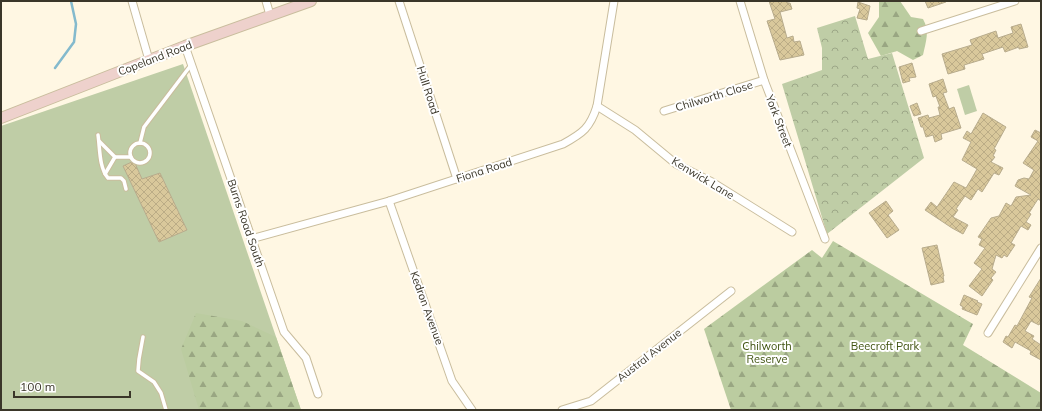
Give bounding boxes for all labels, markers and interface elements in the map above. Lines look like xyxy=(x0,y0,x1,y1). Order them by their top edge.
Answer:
street label: Copeland Road xyxy=(116,37,194,79)
street label: Hull Road xyxy=(414,64,442,116)
street label: Chilworth Close xyxy=(674,78,754,114)
street label: York Street xyxy=(762,92,795,149)
street label: Fiona Road xyxy=(454,154,514,186)
street label: Kenwick Lane xyxy=(669,154,737,202)
street label: Burns Road South xyxy=(224,177,268,269)
street label: Kedron Avenue xyxy=(407,269,447,347)
street label: Austral Avenue xyxy=(614,325,684,385)
park label: Chilworth Reserve xyxy=(742,339,792,366)
park label: Beecroft Park xyxy=(851,339,920,353)
scale bar xyxy=(14,373,130,399)
text: 100 m xyxy=(20,379,55,394)

